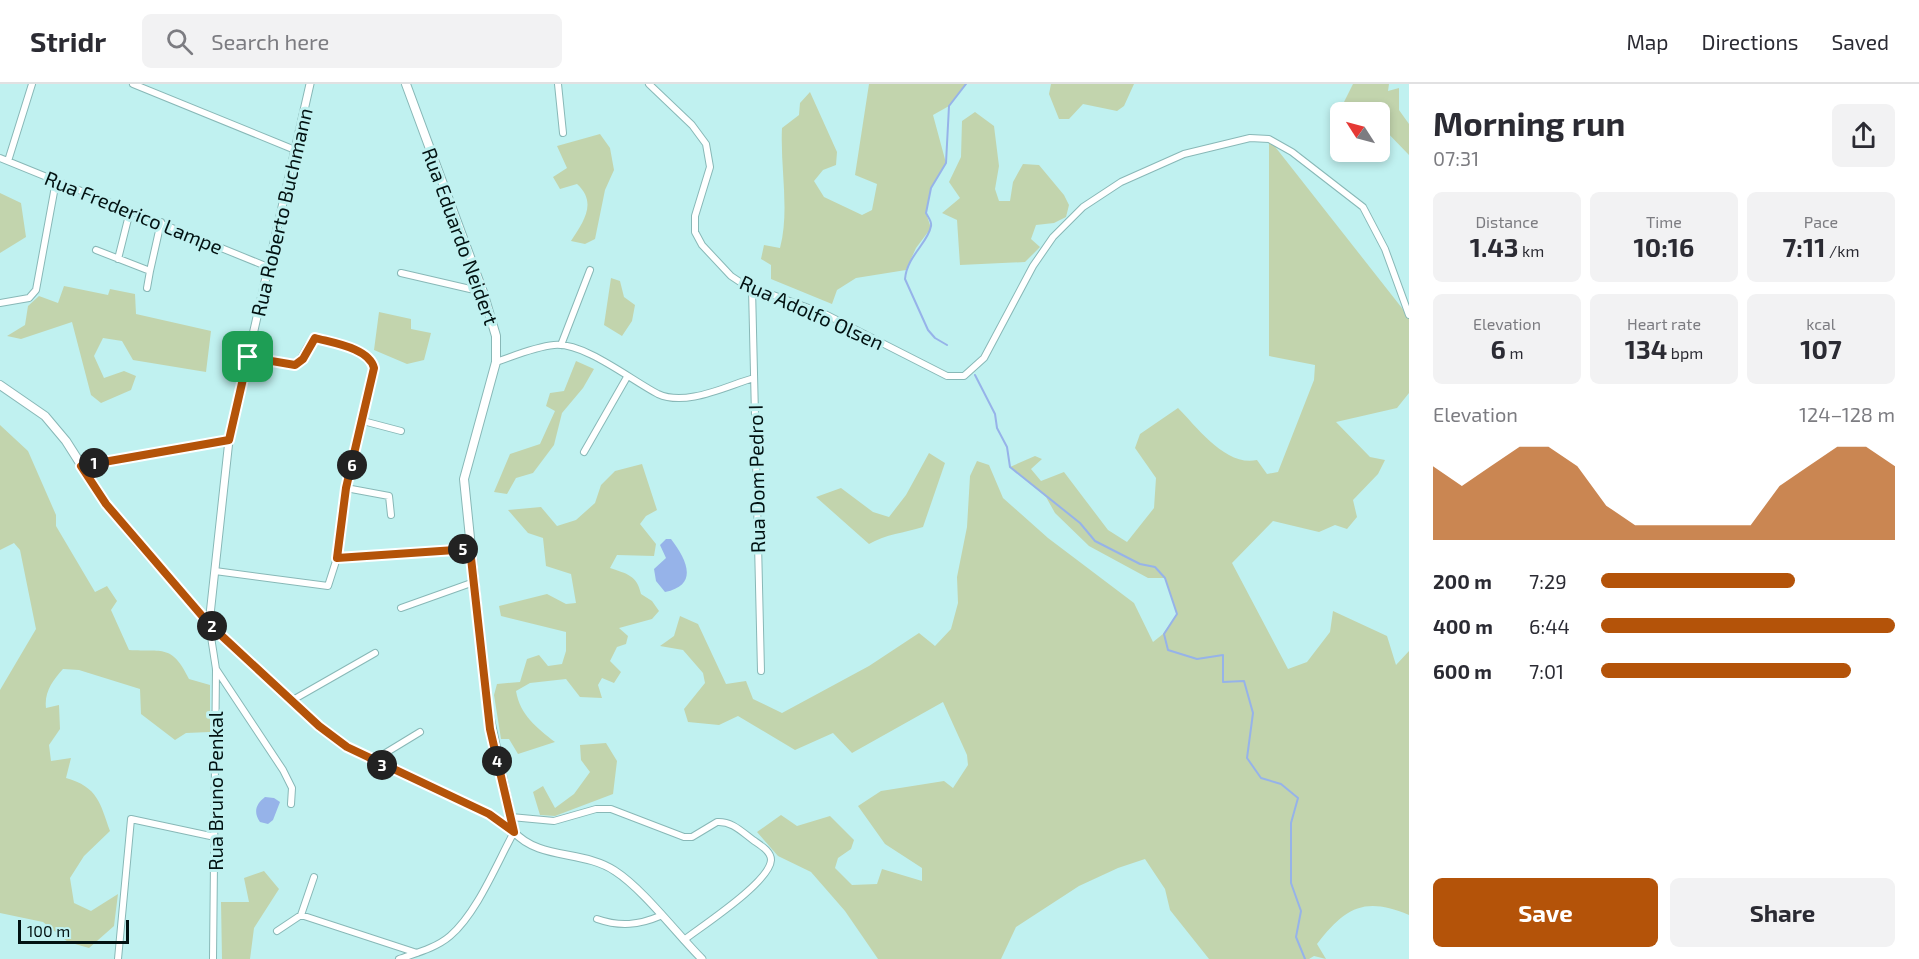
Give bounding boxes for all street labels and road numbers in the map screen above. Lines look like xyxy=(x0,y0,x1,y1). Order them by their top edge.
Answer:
street label: Rua Roberto Buchmann xyxy=(245,105,317,319)
street label: Rua Eduardo Neidert xyxy=(418,144,504,328)
street label: Rua Frederico Lampe xyxy=(41,165,227,259)
street label: Rua Adolfo Olsen xyxy=(736,270,888,354)
street label: Rua Dom Pedro I xyxy=(743,405,769,553)
street label: Rua Bruno Penkal xyxy=(203,711,227,871)

